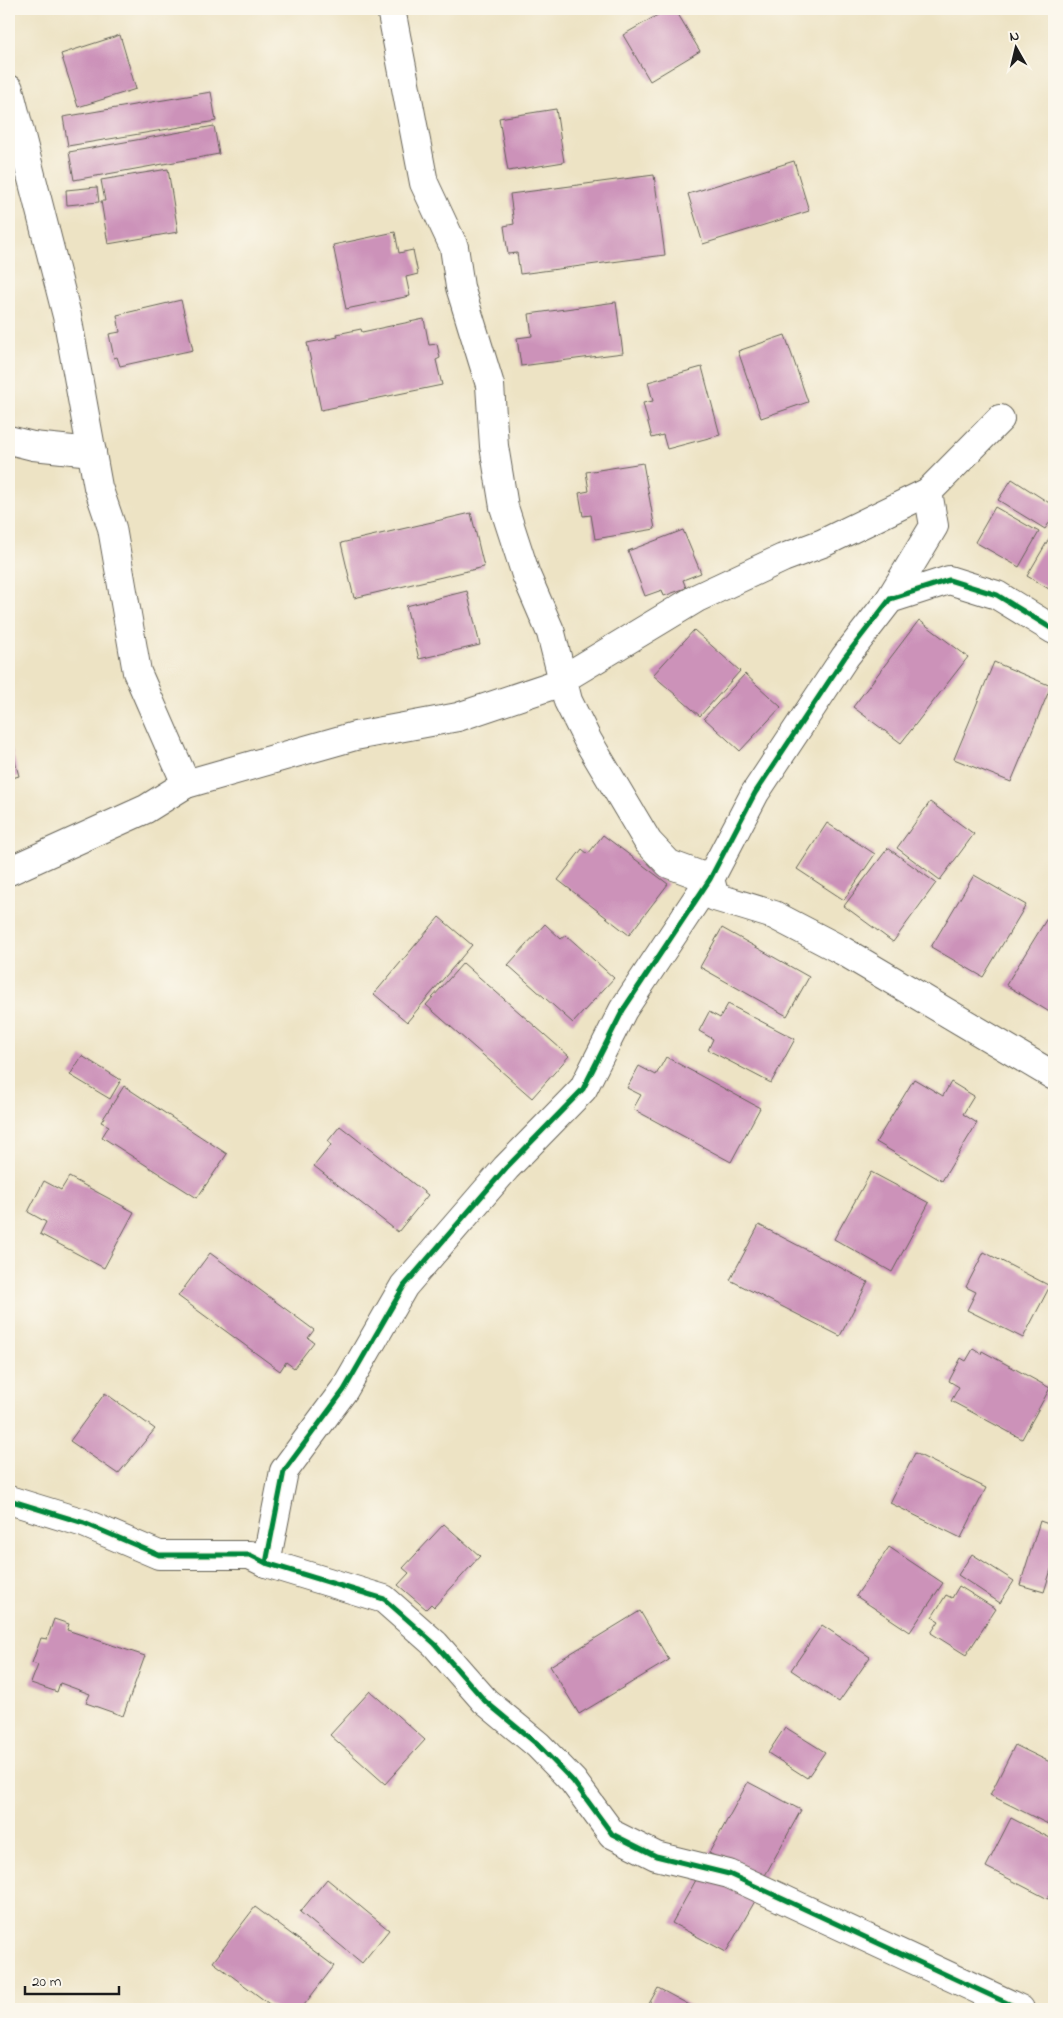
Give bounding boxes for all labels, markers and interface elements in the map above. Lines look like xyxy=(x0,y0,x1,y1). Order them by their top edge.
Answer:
north arrow xyxy=(990,22,1040,72)
text: N xyxy=(1008,26,1021,48)
scale bar xyxy=(25,1963,119,1995)
text: 20 m xyxy=(32,1971,62,1993)

